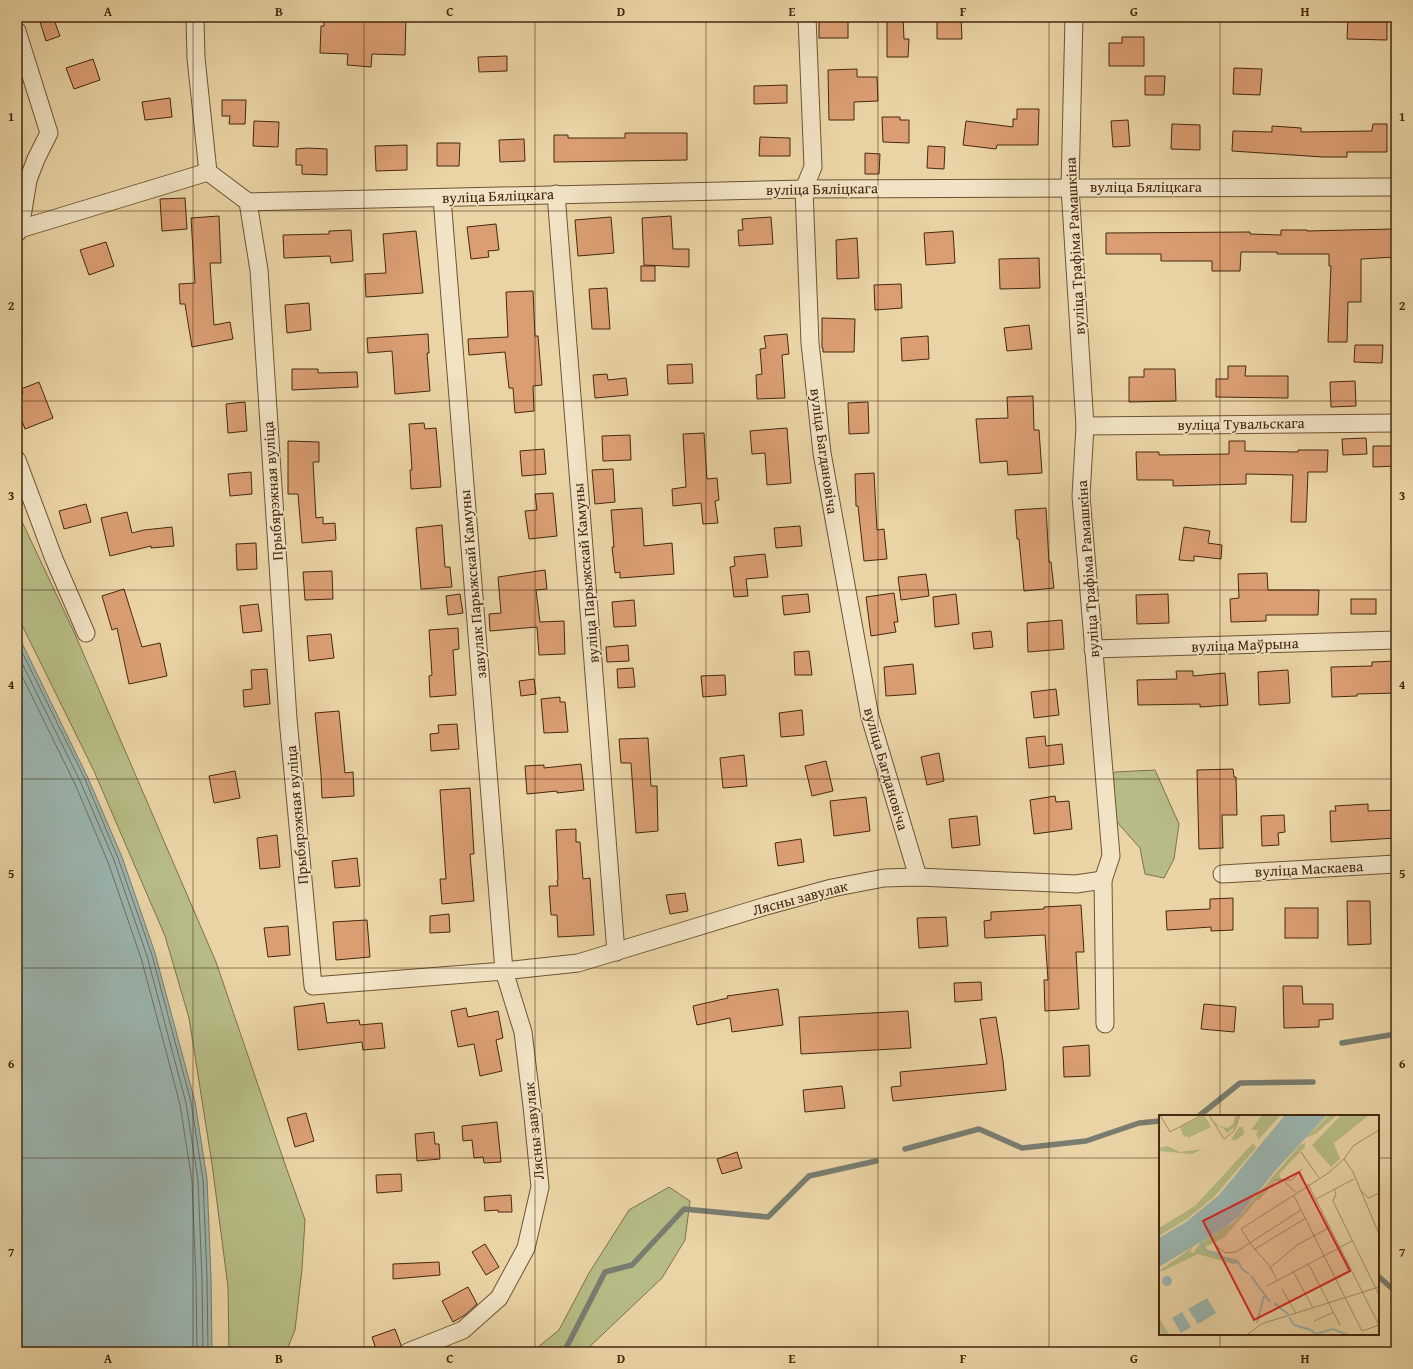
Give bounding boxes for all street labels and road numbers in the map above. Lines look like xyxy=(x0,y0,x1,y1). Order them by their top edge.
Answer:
street label: вуліца Трафіма Рамашкіна xyxy=(1059,156,1090,335)
street label: вуліца Бяліцкага xyxy=(1090,176,1203,197)
street label: вуліца Бяліцкага xyxy=(766,177,879,200)
street label: вуліца Бяліцкага xyxy=(442,183,555,208)
street label: вуліца Багдановіча xyxy=(805,387,844,516)
street label: вуліца Тувальскага xyxy=(1177,412,1306,435)
street label: Прыбярэжная вуліца xyxy=(257,420,288,561)
street label: вуліца Трафіма Рамашкіна xyxy=(1071,479,1104,658)
street label: вуліца Парыжскай Камуны xyxy=(567,482,604,664)
street label: завулак Парыжскай Камуны xyxy=(454,488,491,679)
street label: вуліца Маўрына xyxy=(1191,632,1300,657)
street label: вуліца Багдановіча xyxy=(859,705,914,833)
street label: Прыбярэжная вуліца xyxy=(280,744,313,885)
street label: вуліца Маскаева xyxy=(1254,855,1365,882)
street label: Лясны завулак xyxy=(750,875,850,920)
street label: Лясны завулак xyxy=(518,1081,549,1181)

